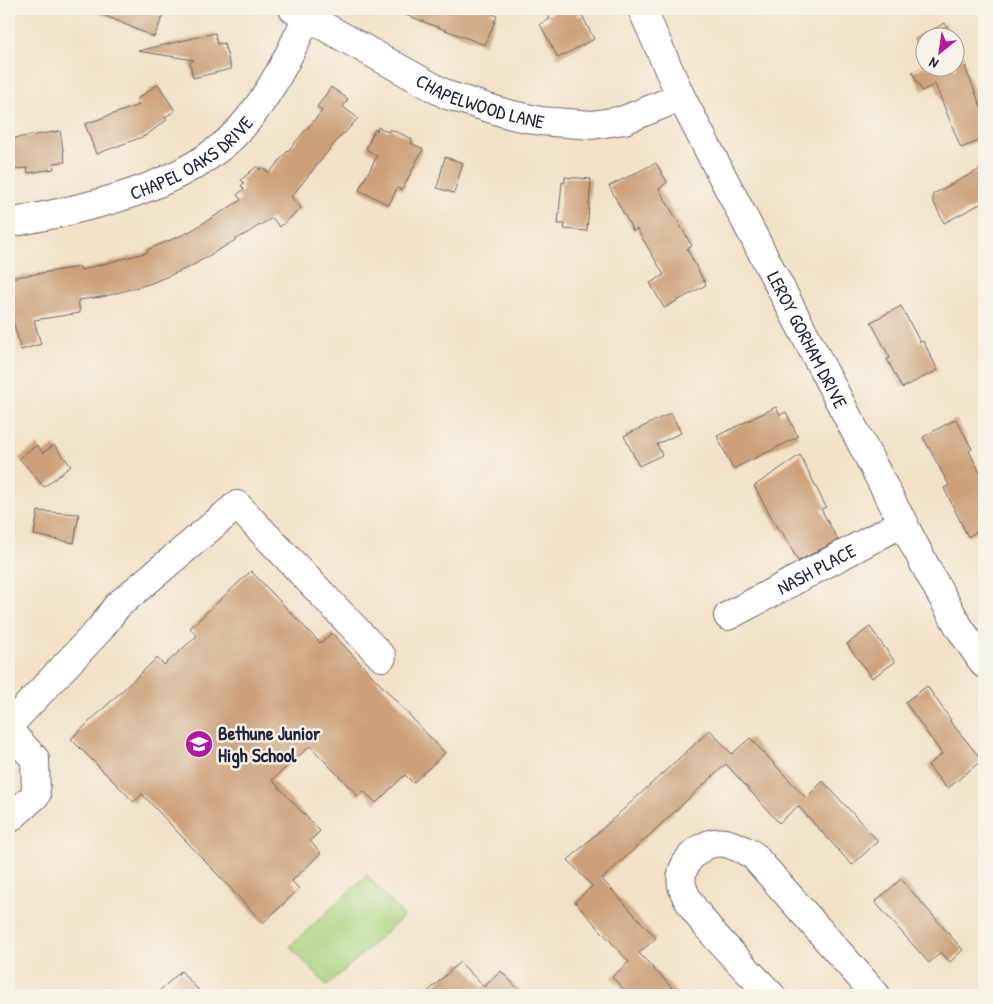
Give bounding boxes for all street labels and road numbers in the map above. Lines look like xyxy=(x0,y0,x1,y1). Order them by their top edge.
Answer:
street label: CHAPELWOOD LANE xyxy=(411,67,547,135)
street label: CHAPEL OAKS DRIVE xyxy=(126,110,259,206)
street label: LEROY GORHAM DRIVE xyxy=(761,267,854,413)
street label: NASH PLACE xyxy=(772,537,861,601)

